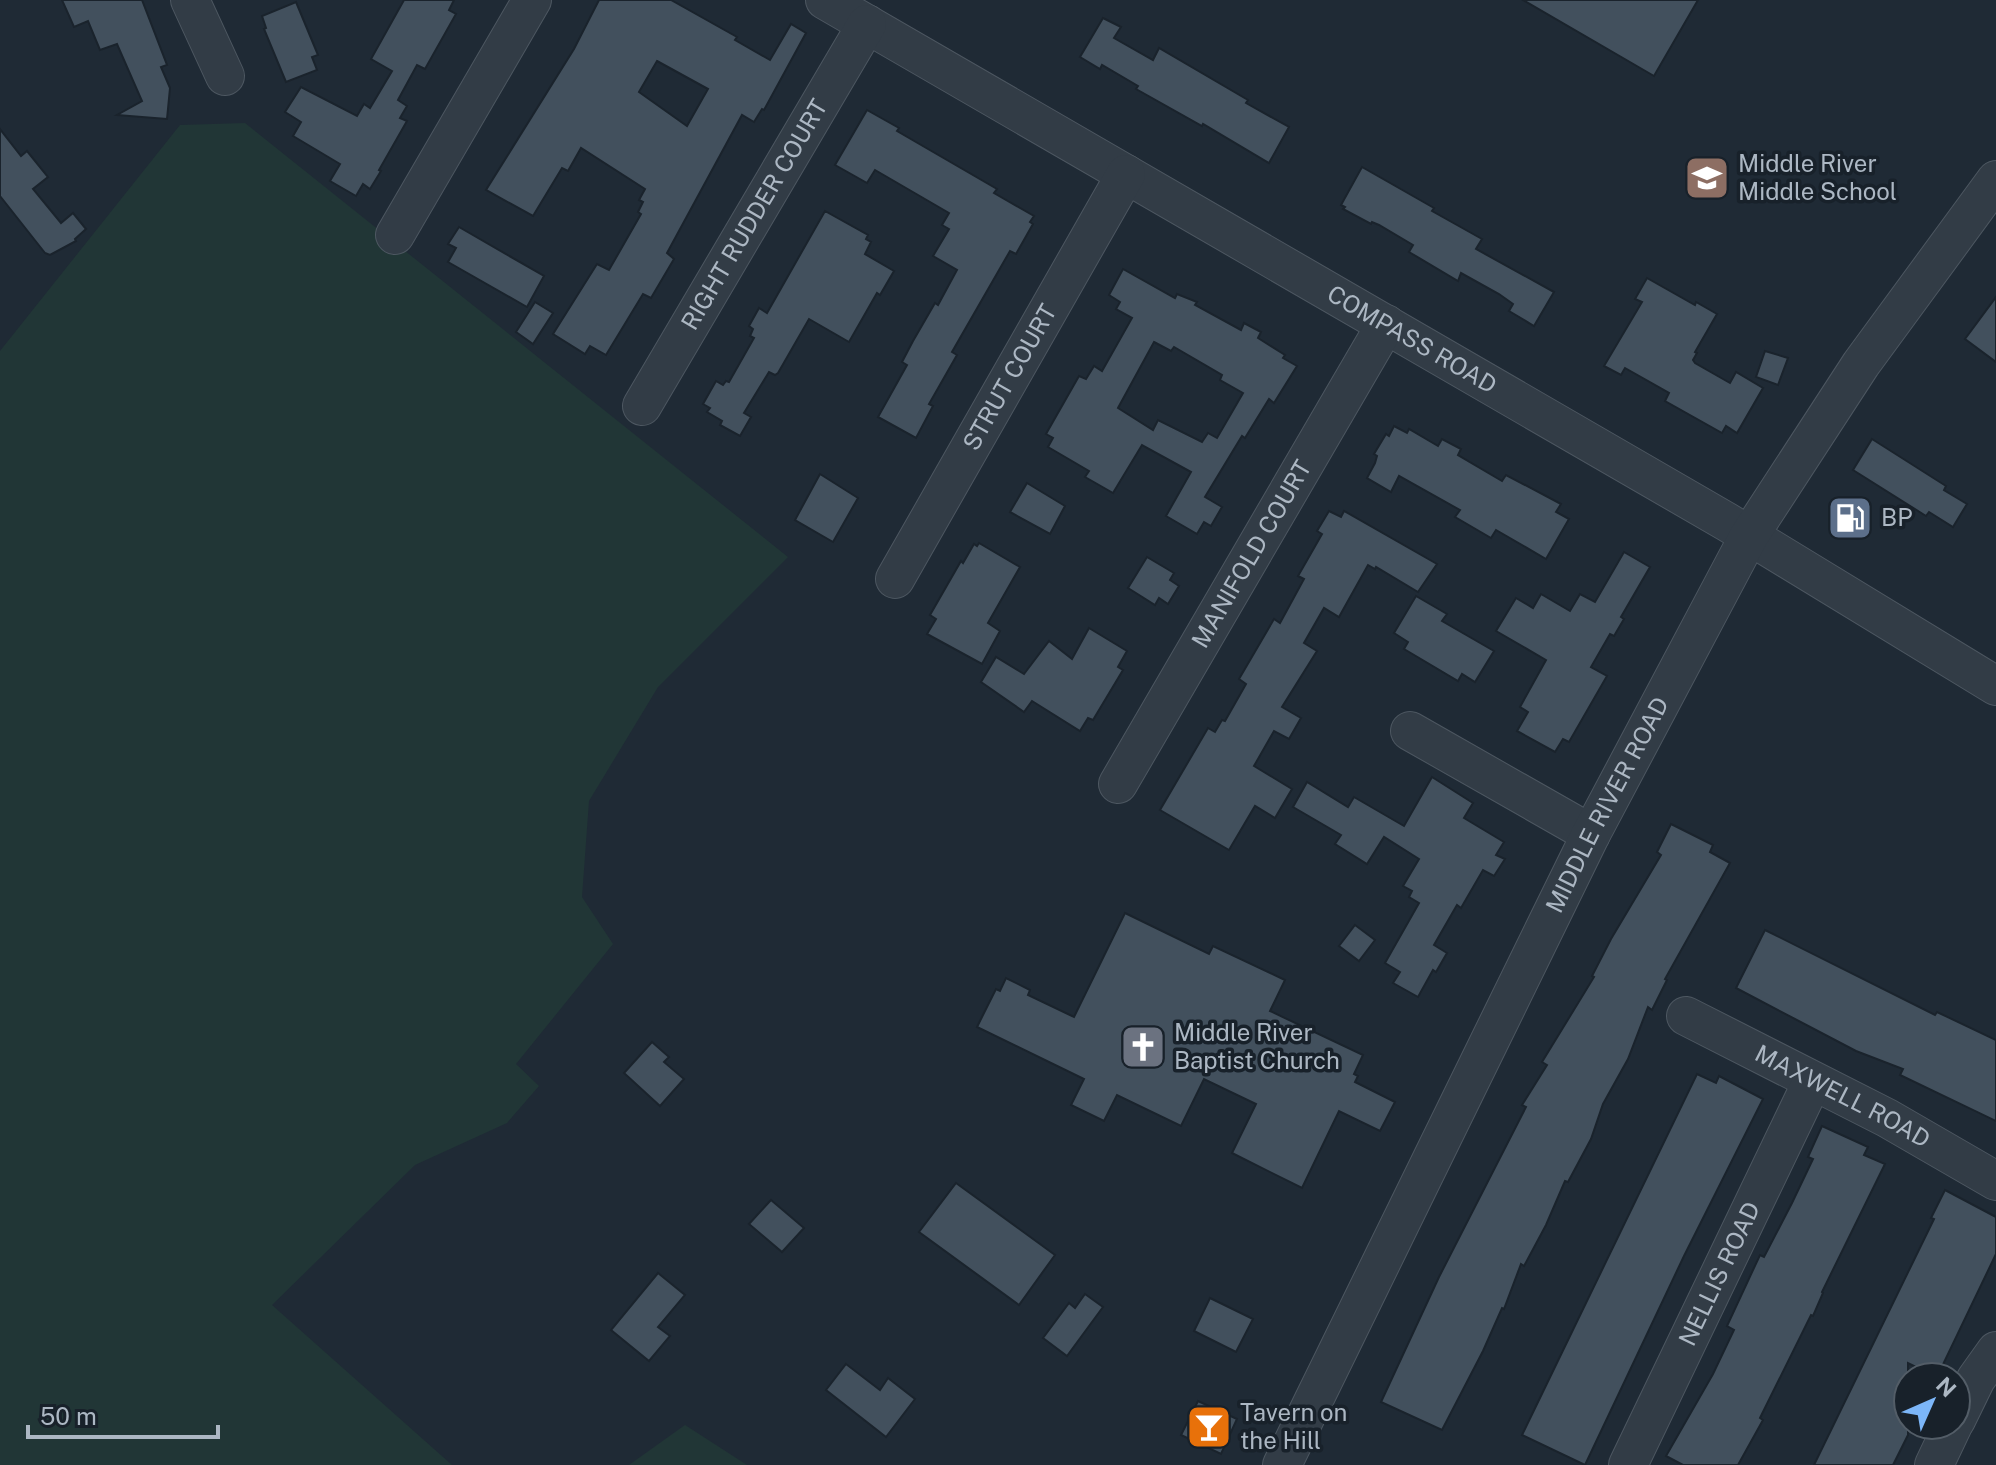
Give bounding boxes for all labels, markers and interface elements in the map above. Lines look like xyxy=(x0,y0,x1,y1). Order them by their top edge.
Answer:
street label: RIGHT RUDDER COURT xyxy=(675,94,833,335)
place label: Middle River Middle School xyxy=(1738,149,1897,205)
school or university icon: Middle River Middle School xyxy=(1683,154,1731,202)
street label: COMPASS ROAD xyxy=(1323,279,1502,399)
street label: STRUT COURT xyxy=(956,299,1062,455)
street label: MANIFOLD COURT xyxy=(1185,455,1317,652)
fuel station icon: BP xyxy=(1826,494,1874,542)
place label: BP xyxy=(1881,503,1913,531)
street label: MIDDLE RIVER ROAD xyxy=(1540,692,1674,917)
place label: Middle River Baptist Church xyxy=(1174,1018,1340,1074)
church icon: Middle River Baptist Church xyxy=(1119,1023,1167,1071)
street label: MAXWELL ROAD xyxy=(1751,1039,1935,1153)
street label: NELLIS ROAD xyxy=(1672,1197,1765,1350)
north arrow xyxy=(1892,1361,1972,1441)
text: N xyxy=(1931,1372,1961,1402)
scale bar xyxy=(28,1389,218,1439)
place label: Tavern on the Hill xyxy=(1240,1398,1347,1454)
text: 50 m xyxy=(40,1402,97,1430)
bar icon: Tavern on the Hill xyxy=(1185,1403,1233,1451)

